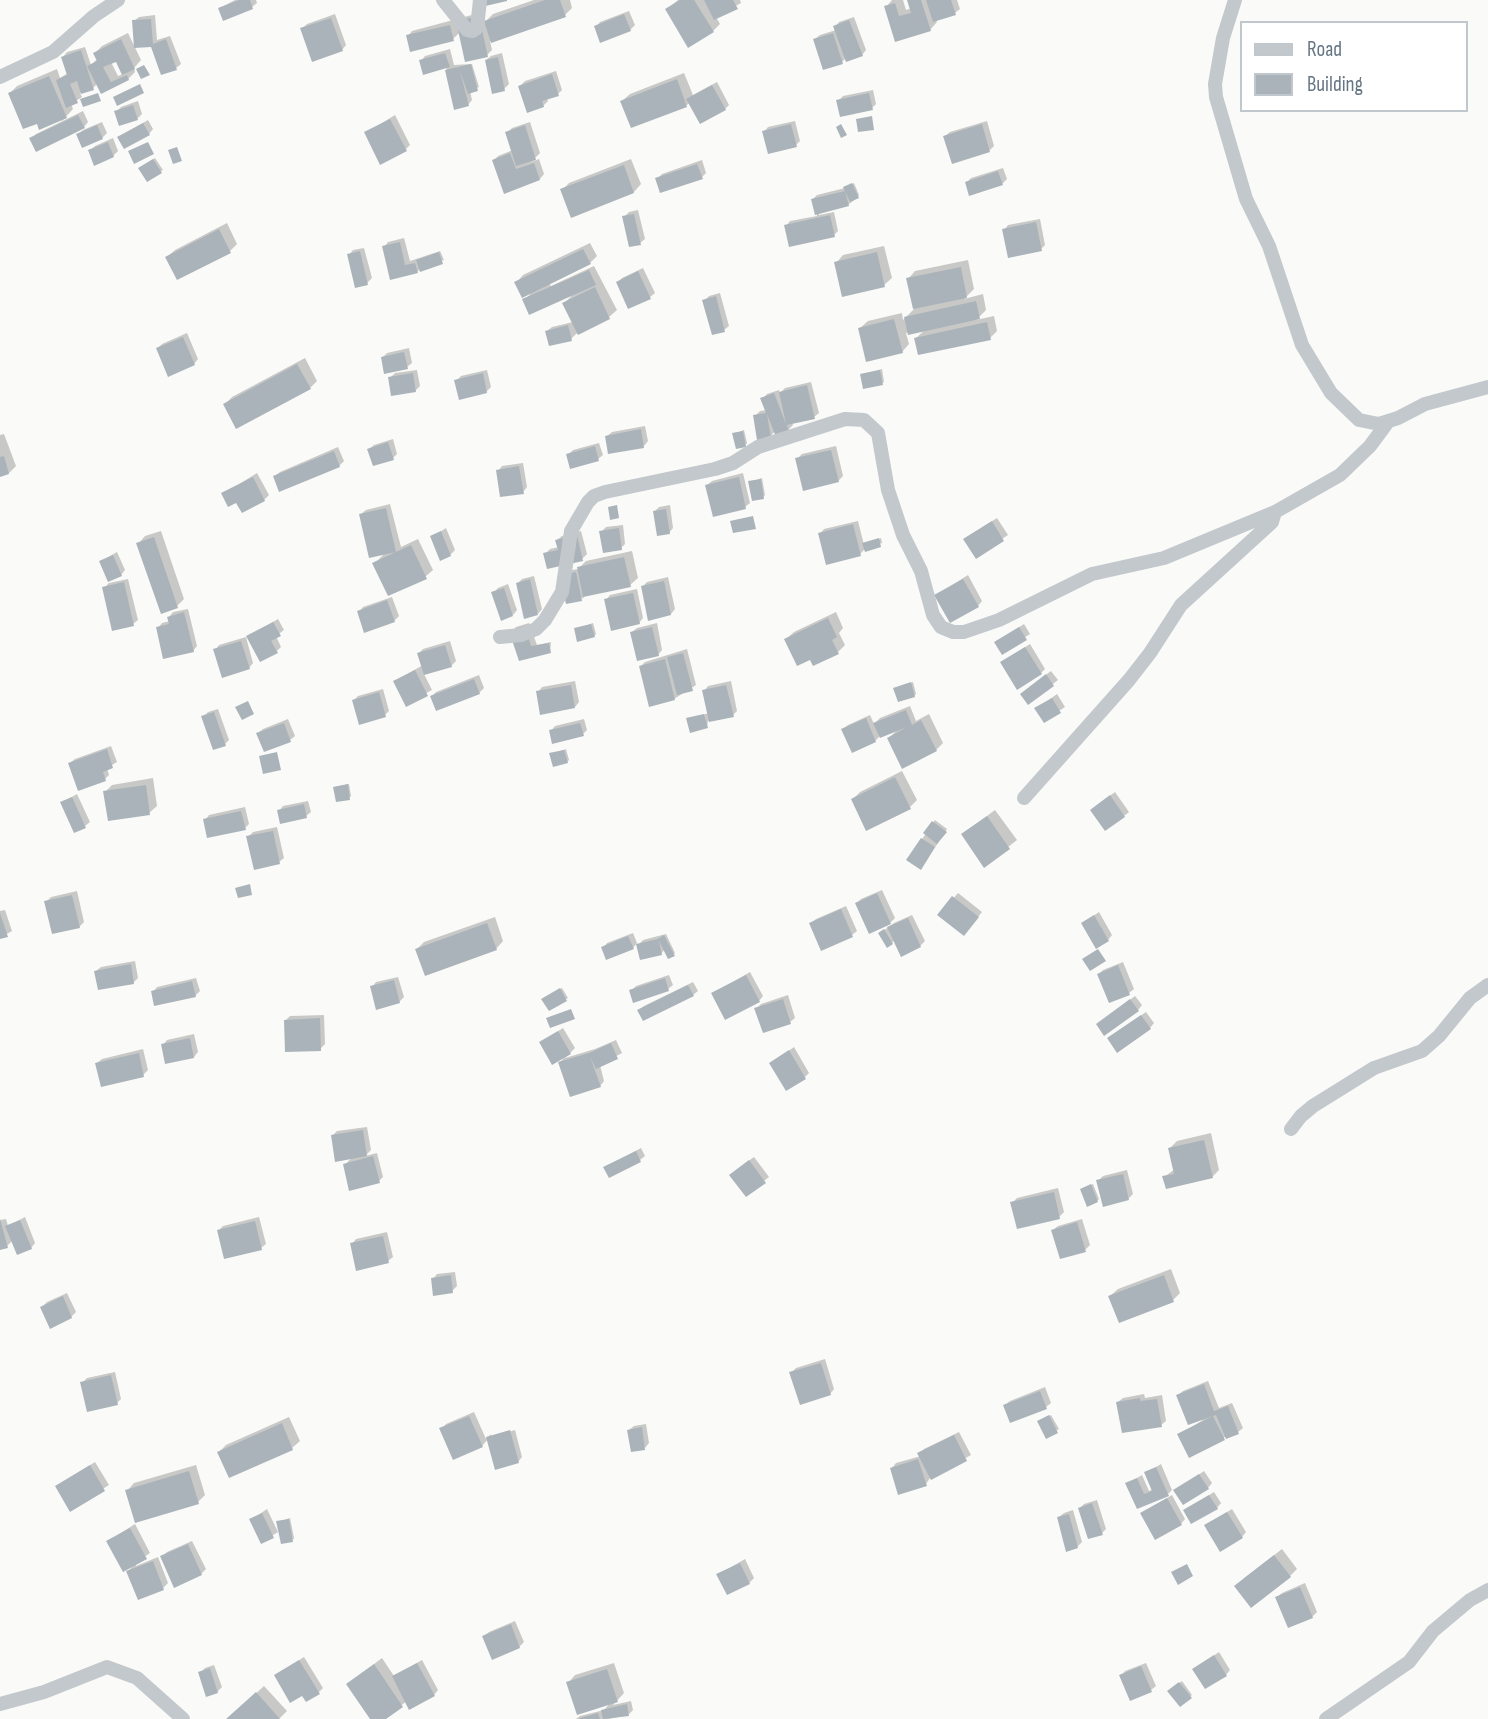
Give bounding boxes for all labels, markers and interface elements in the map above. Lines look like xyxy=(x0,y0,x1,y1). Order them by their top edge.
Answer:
legend xyxy=(1240,21,1467,112)
text: Road xyxy=(1307,37,1342,62)
text: Building xyxy=(1307,72,1363,97)

